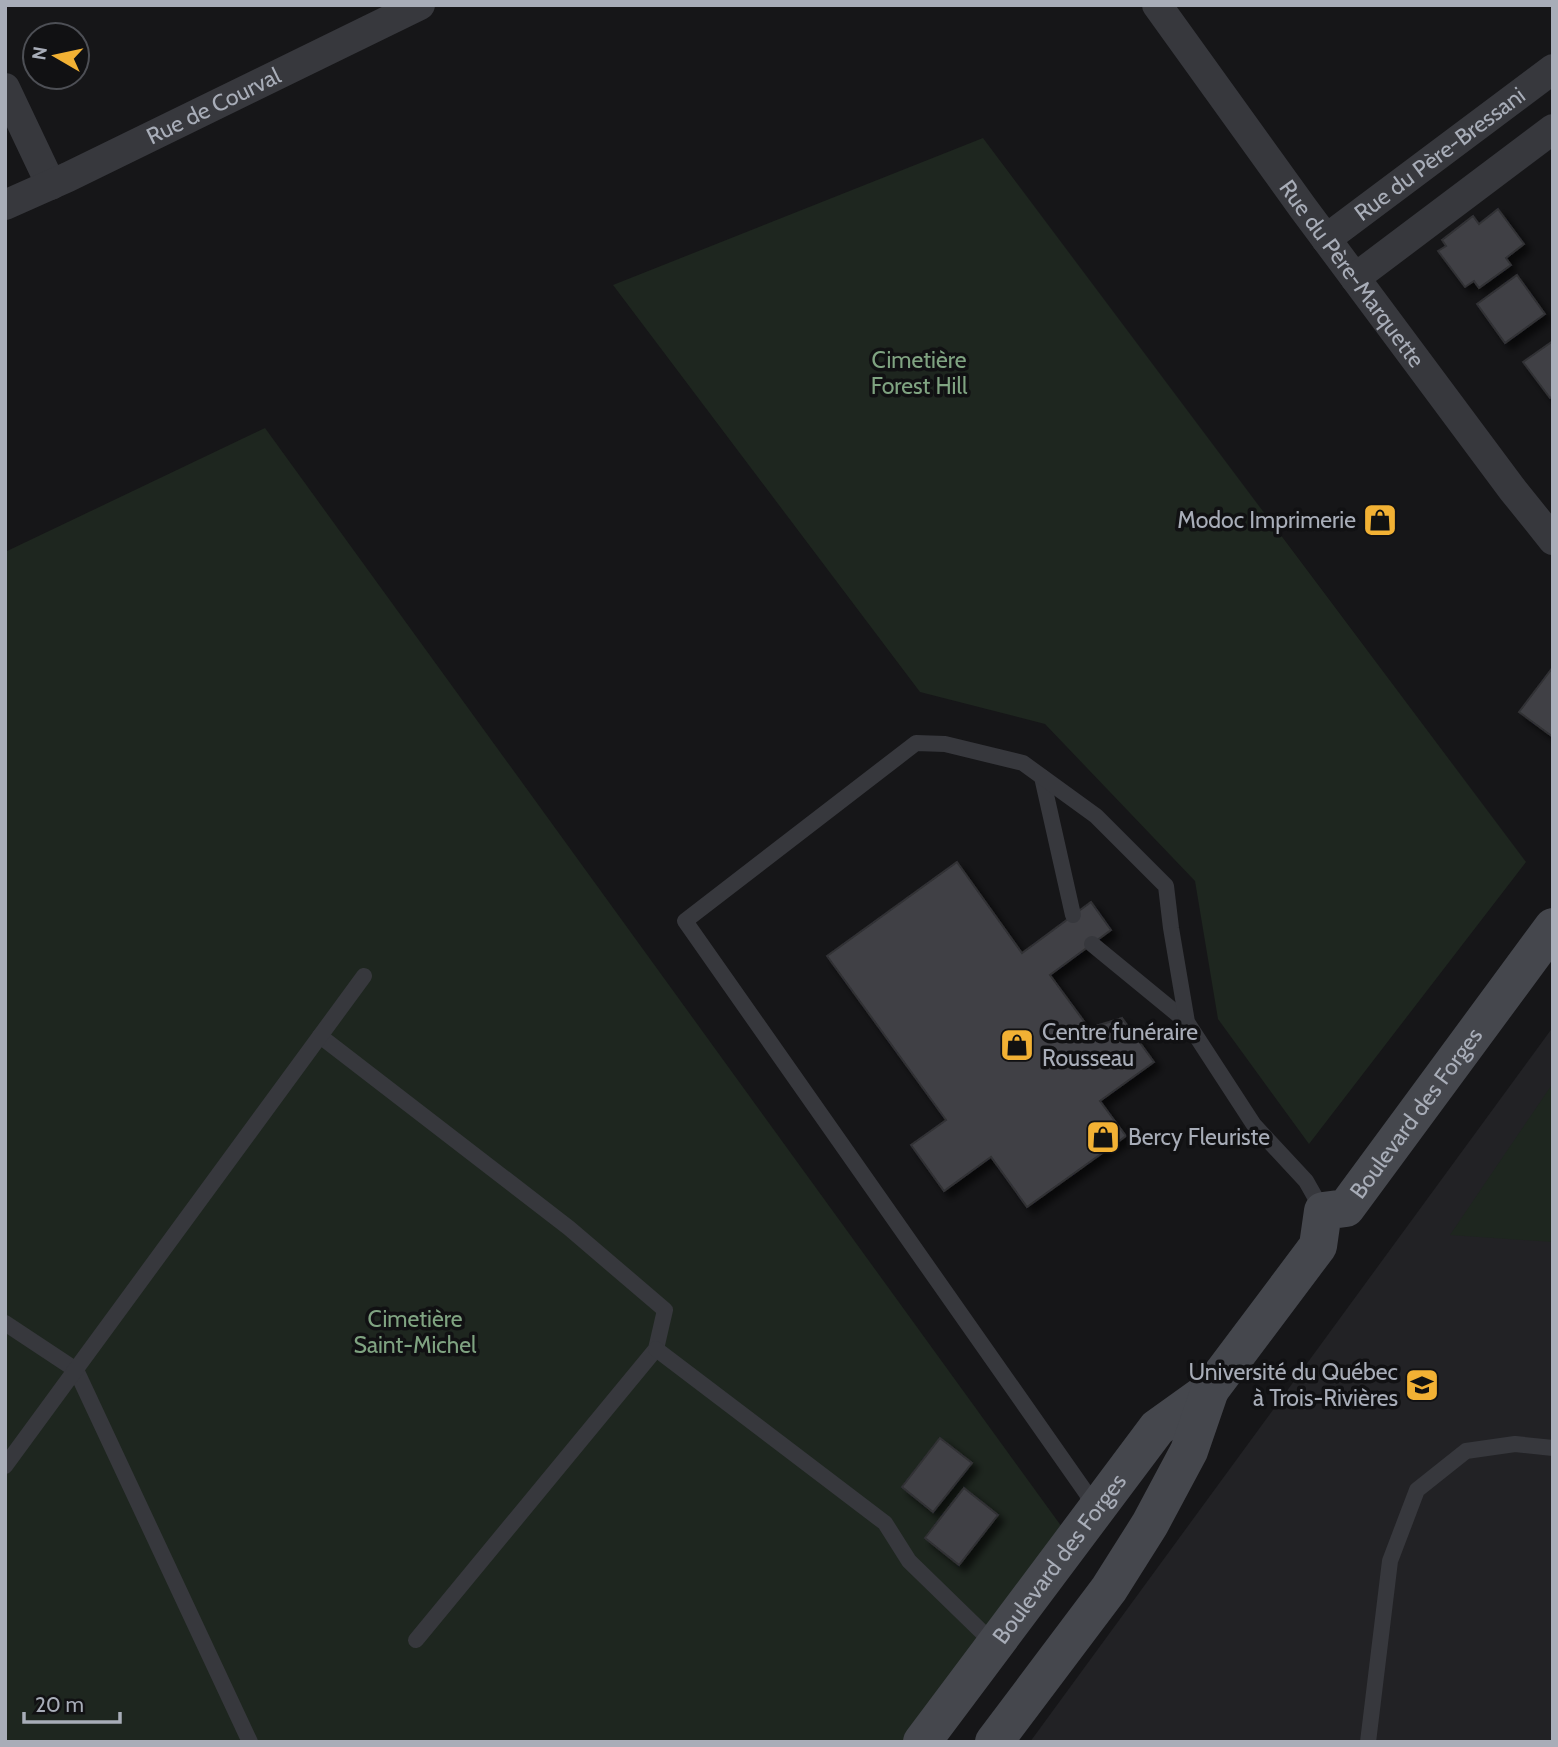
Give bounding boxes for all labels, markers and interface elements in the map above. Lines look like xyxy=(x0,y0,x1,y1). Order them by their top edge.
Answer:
north arrow xyxy=(21,21,91,91)
text: N xyxy=(27,45,52,62)
street label: Rue de Courval xyxy=(142,61,286,150)
street label: Rue du Père-Bressani xyxy=(1349,81,1531,227)
street label: Rue du Père-Marquette xyxy=(1273,175,1431,373)
park label: Cimetière Forest Hill xyxy=(871,346,968,400)
shop icon: Modoc Imprimerie xyxy=(1361,501,1399,539)
place label: Modoc Imprimerie xyxy=(1177,506,1356,534)
place label: Centre funéraire Rousseau xyxy=(1042,1018,1198,1072)
street label: Boulevard des Forges xyxy=(1344,1022,1488,1204)
shop icon: Centre funéraire Rousseau xyxy=(998,1026,1036,1064)
shop icon: Bercy Fleuriste xyxy=(1084,1118,1122,1156)
place label: Bercy Fleuriste xyxy=(1128,1123,1270,1151)
park label: Cimetière Saint-Michel xyxy=(354,1305,477,1359)
place label: Université du Québec à Trois-Rivières xyxy=(1188,1358,1398,1412)
school or university icon: Université du Québec à Trois-Rivières xyxy=(1403,1366,1441,1404)
street label: Boulevard des Forges xyxy=(986,1468,1132,1649)
scale bar xyxy=(24,1680,121,1724)
text: 20 m xyxy=(35,1692,84,1717)

